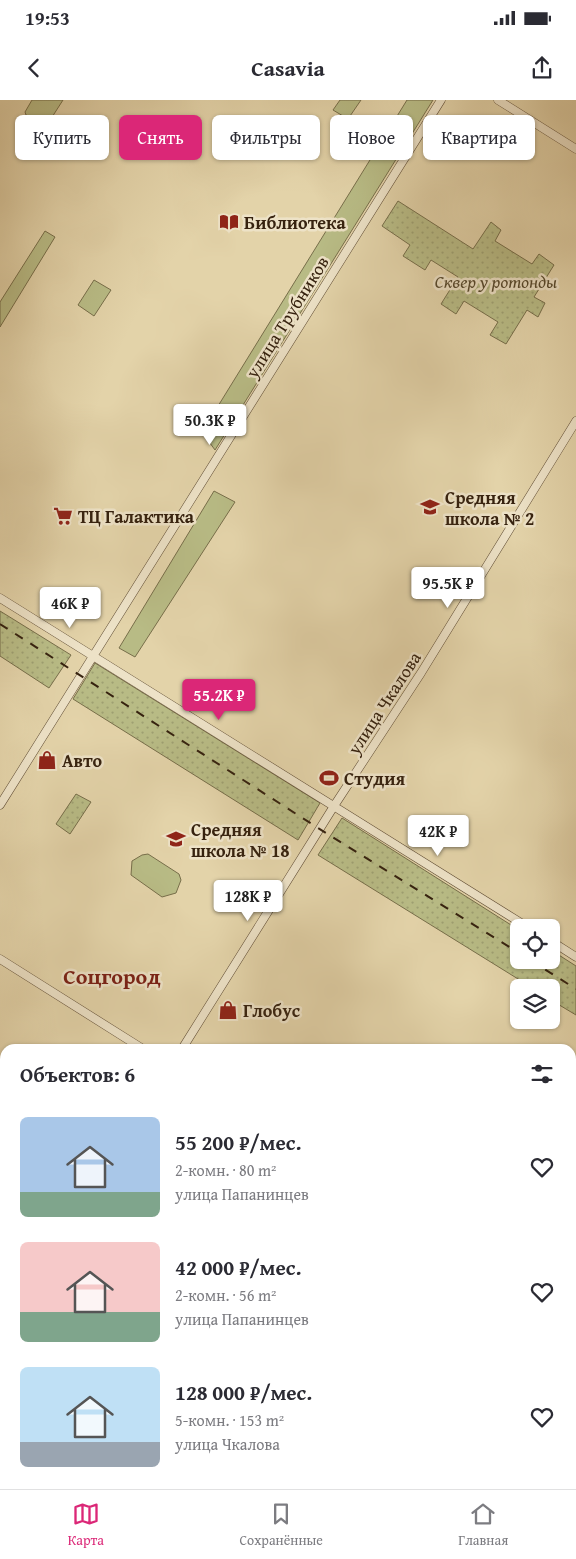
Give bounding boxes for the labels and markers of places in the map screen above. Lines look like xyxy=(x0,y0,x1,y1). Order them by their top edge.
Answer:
place label: Библиотека xyxy=(244,209,346,236)
library icon: Библиотека xyxy=(218,211,240,233)
pin: 50.3K ₽ xyxy=(164,404,256,446)
place label: Средняя школа № 2 xyxy=(445,484,534,532)
school or university icon: Средняя школа № 2 xyxy=(419,496,441,518)
place label: ТЦ Галактика xyxy=(78,503,195,530)
supermarket icon: ТЦ Галактика xyxy=(52,505,74,527)
pin: 95.5K ₽ xyxy=(402,566,494,609)
pin: 46K ₽ xyxy=(35,586,105,629)
pin: 55.2K ₽ xyxy=(173,678,265,721)
place label: Авто xyxy=(62,747,103,774)
shop icon: Авто xyxy=(36,749,58,771)
place label: Студия xyxy=(344,765,406,792)
sports icon: Студия xyxy=(318,767,340,789)
pin: 42K ₽ xyxy=(403,814,473,857)
place label: Средняя школа № 18 xyxy=(191,816,290,864)
school or university icon: Средняя школа № 18 xyxy=(165,828,187,850)
pin: 128K ₽ xyxy=(207,880,289,922)
place label: Глобус xyxy=(243,997,300,1024)
shop icon: Глобус xyxy=(217,999,239,1021)

